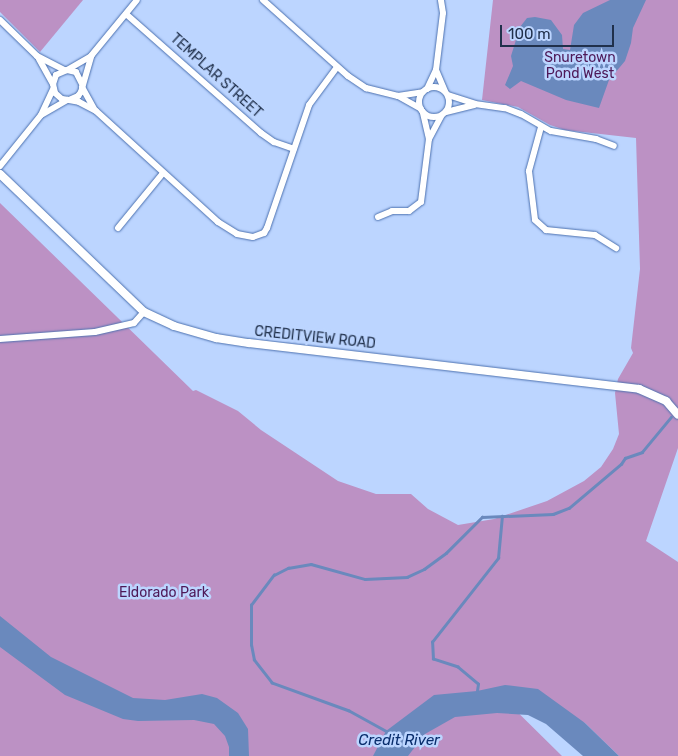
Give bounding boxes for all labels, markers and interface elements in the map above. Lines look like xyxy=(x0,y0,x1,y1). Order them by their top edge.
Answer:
scale bar xyxy=(503,15,617,47)
text: 100 m xyxy=(508,25,550,43)
street label: TEMPLAR STREET xyxy=(167,30,265,122)
park label: Snuretown Pond West xyxy=(544,50,616,82)
street label: CREDITVIEW ROAD xyxy=(253,323,377,353)
park label: Eldorado Park xyxy=(119,585,209,601)
water label: Credit River xyxy=(358,732,440,750)

